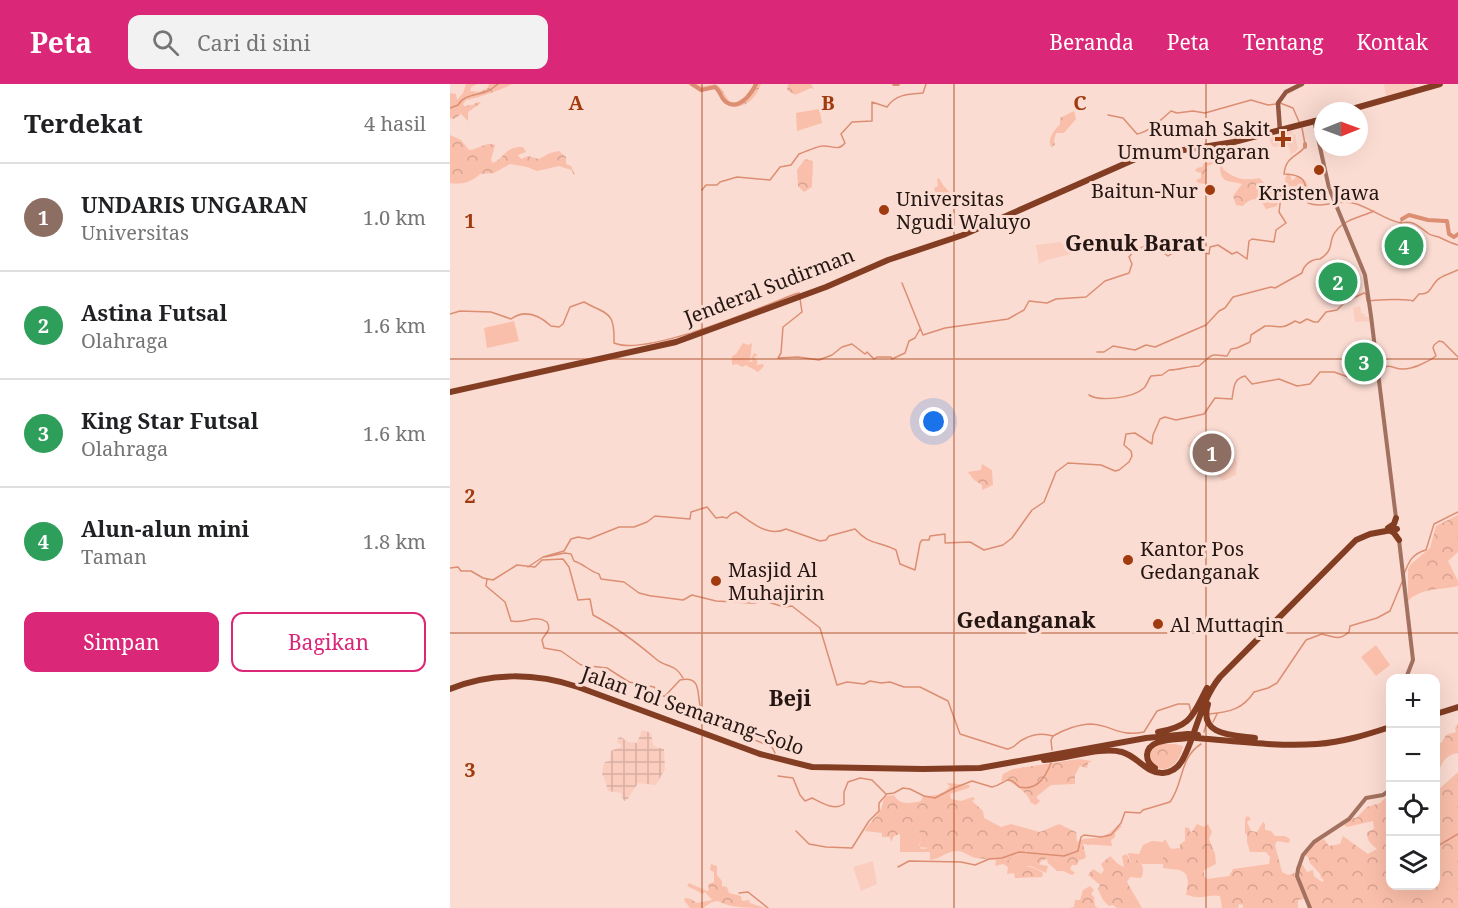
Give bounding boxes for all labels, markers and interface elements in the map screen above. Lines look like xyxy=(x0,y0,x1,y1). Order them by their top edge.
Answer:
search box xyxy=(128,15,548,69)
text: Peta xyxy=(30,23,92,61)
icon: search xyxy=(149,26,182,59)
text: Cari di sini xyxy=(197,27,311,57)
text: Beranda xyxy=(1049,28,1134,56)
text: Peta xyxy=(1167,28,1210,56)
text: Tentang xyxy=(1243,28,1324,56)
text: Kontak xyxy=(1357,28,1428,56)
text: A xyxy=(568,89,584,116)
text: B xyxy=(821,89,835,116)
text: C xyxy=(1073,89,1087,116)
north arrow xyxy=(1314,102,1368,156)
text: Terdekat xyxy=(24,105,143,141)
text: 4 hasil xyxy=(364,110,426,137)
place label: Rumah Sakit Umum Ungaran xyxy=(1118,115,1270,165)
marker: Rumah Sakit Umum Ungaran xyxy=(1274,130,1292,148)
marker: Kristen Jawa xyxy=(1312,163,1326,177)
place label: Baitun-Nur xyxy=(1091,177,1199,204)
place label: Kristen Jawa xyxy=(1258,179,1380,206)
marker: Baitun-Nur xyxy=(1203,183,1217,197)
place label: Universitas Ngudi Waluyo xyxy=(896,185,1031,235)
text: UNDARIS UNGARAN xyxy=(81,189,308,219)
marker: Universitas Ngudi Waluyo xyxy=(877,203,891,217)
text: 1 xyxy=(38,204,49,231)
text: 1.0 km xyxy=(363,204,426,231)
text: 1 xyxy=(464,207,476,234)
text: Universitas xyxy=(81,219,189,246)
pin: 4 xyxy=(1384,224,1424,268)
district label: Genuk Barat xyxy=(1065,227,1205,257)
street label: Jenderal Sudirman xyxy=(679,241,858,331)
pin: 2 xyxy=(1318,260,1358,304)
text: Astina Futsal xyxy=(81,297,227,327)
text: 2 xyxy=(38,312,49,339)
text: 1.6 km xyxy=(363,312,426,339)
text: Olahraga xyxy=(81,327,168,354)
pin: 3 xyxy=(1344,340,1384,384)
text: King Star Futsal xyxy=(81,405,258,435)
your location xyxy=(919,407,948,436)
text: 3 xyxy=(38,420,49,447)
text: 1.6 km xyxy=(363,420,426,447)
pin: 1 xyxy=(1192,430,1232,476)
text: Olahraga xyxy=(81,435,168,462)
text: 2 xyxy=(464,482,476,509)
text: Alun-alun mini xyxy=(81,513,249,543)
text: 4 xyxy=(38,528,49,555)
text: 1.8 km xyxy=(363,528,426,555)
place label: Kantor Pos Gedanganak xyxy=(1140,535,1260,585)
text: Taman xyxy=(81,543,147,570)
marker: Kantor Pos Gedanganak xyxy=(1121,553,1135,567)
place label: Masjid Al Muhajirin xyxy=(728,556,825,606)
marker: Masjid Al Muhajirin xyxy=(709,574,723,588)
district label: Gedanganak xyxy=(956,604,1096,634)
place label: Al Muttaqin xyxy=(1170,611,1284,638)
button: Simpan xyxy=(24,612,219,672)
button: Bagikan xyxy=(231,612,426,672)
marker: Al Muttaqin xyxy=(1151,617,1165,631)
street label: Jalan Tol Semarang–Solo xyxy=(577,659,808,761)
map controls xyxy=(1386,674,1440,890)
button: + xyxy=(1386,674,1440,728)
district label: Beji xyxy=(769,682,812,712)
button: − xyxy=(1386,728,1440,782)
text: 3 xyxy=(464,756,476,783)
button: locate xyxy=(1386,782,1440,836)
button: layers xyxy=(1386,836,1440,890)

